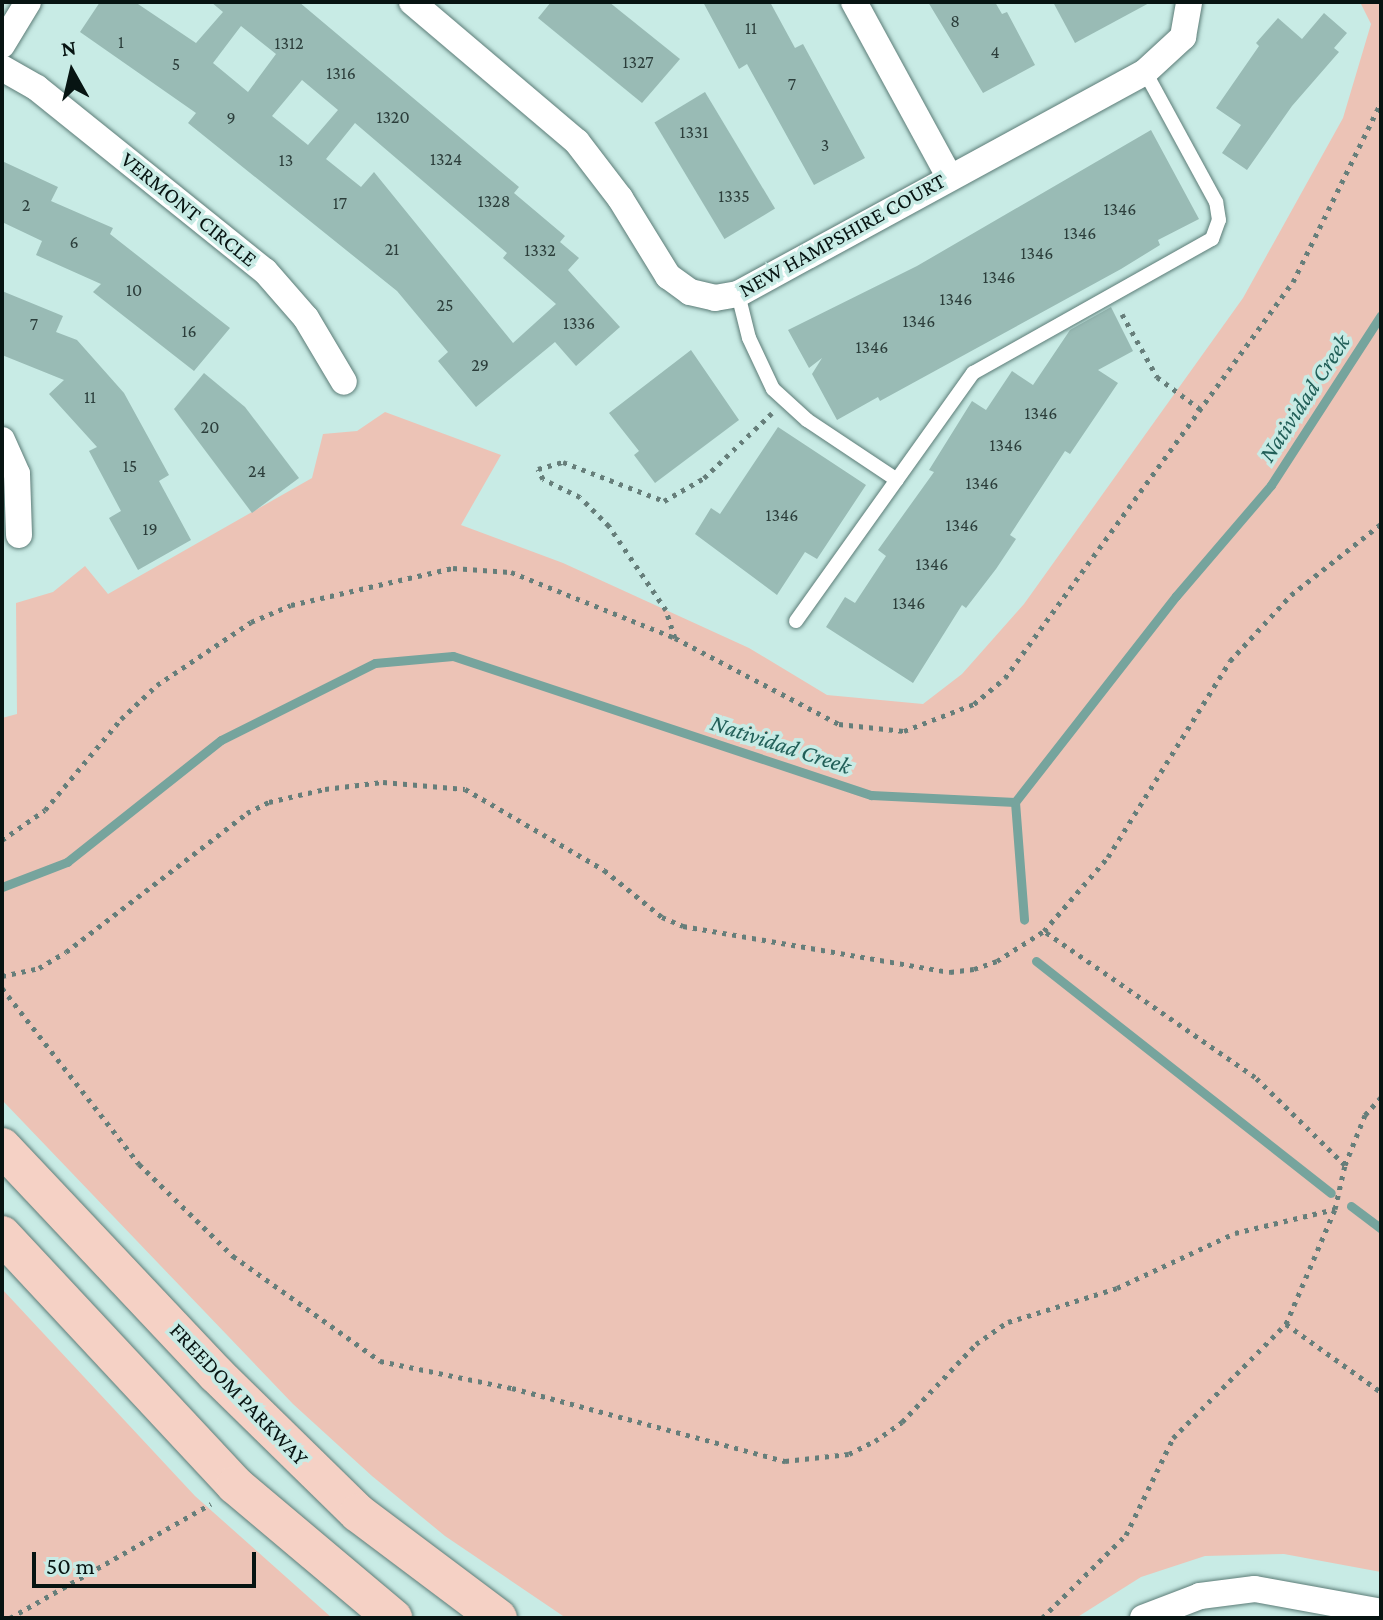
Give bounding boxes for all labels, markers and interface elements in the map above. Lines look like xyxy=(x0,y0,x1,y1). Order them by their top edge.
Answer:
house number: 8 xyxy=(950,10,960,32)
house number: 11 xyxy=(745,17,757,39)
house number: 1 xyxy=(118,31,124,53)
north arrow xyxy=(32,32,112,112)
house number: 1312 xyxy=(274,32,304,54)
text: N xyxy=(59,34,78,61)
house number: 4 xyxy=(990,41,1000,63)
house number: 1327 xyxy=(622,51,654,73)
house number: 5 xyxy=(172,53,180,75)
house number: 1316 xyxy=(326,62,356,84)
house number: 7 xyxy=(788,73,796,95)
house number: 1320 xyxy=(376,106,410,128)
house number: 9 xyxy=(226,107,236,129)
house number: 1331 xyxy=(680,121,708,143)
house number: 3 xyxy=(821,134,829,156)
street label: VERMONT CIRCLE xyxy=(116,146,262,272)
house number: 1324 xyxy=(430,148,462,170)
house number: 13 xyxy=(279,149,293,171)
street label: NEW HAMPSHIRE COURT xyxy=(734,167,950,303)
house number: 1335 xyxy=(718,185,750,207)
house number: 1328 xyxy=(478,190,510,212)
house number: 17 xyxy=(333,192,347,214)
house number: 2 xyxy=(22,194,30,216)
house number: 1346 xyxy=(1104,198,1136,220)
house number: 1346 xyxy=(1064,222,1096,244)
house number: 6 xyxy=(69,231,79,253)
house number: 21 xyxy=(385,238,399,260)
house number: 1332 xyxy=(524,239,556,261)
house number: 1346 xyxy=(1021,242,1053,264)
house number: 1346 xyxy=(983,266,1015,288)
house number: 10 xyxy=(126,279,142,301)
house number: 1346 xyxy=(940,288,972,310)
house number: 25 xyxy=(436,294,454,316)
house number: 1346 xyxy=(903,310,935,332)
house number: 1336 xyxy=(563,312,595,334)
house number: 7 xyxy=(30,313,38,335)
house number: 16 xyxy=(181,320,197,342)
water label: Natividad Creek xyxy=(1252,329,1356,467)
house number: 1346 xyxy=(856,336,888,358)
house number: 29 xyxy=(471,354,489,376)
house number: 11 xyxy=(84,386,96,408)
house number: 1346 xyxy=(1025,402,1057,424)
house number: 20 xyxy=(201,416,219,438)
house number: 1346 xyxy=(990,434,1022,456)
house number: 15 xyxy=(123,455,137,477)
house number: 24 xyxy=(248,460,266,482)
house number: 1346 xyxy=(966,472,998,494)
house number: 1346 xyxy=(766,504,798,526)
house number: 1346 xyxy=(946,514,978,536)
house number: 19 xyxy=(142,518,158,540)
house number: 1346 xyxy=(916,553,948,575)
house number: 1346 xyxy=(893,592,925,614)
water label: Natividad Creek xyxy=(707,708,855,780)
street label: FREEDOM PARKWAY xyxy=(164,1317,314,1471)
scale bar xyxy=(36,1536,260,1586)
text: 50 m xyxy=(46,1552,95,1579)

